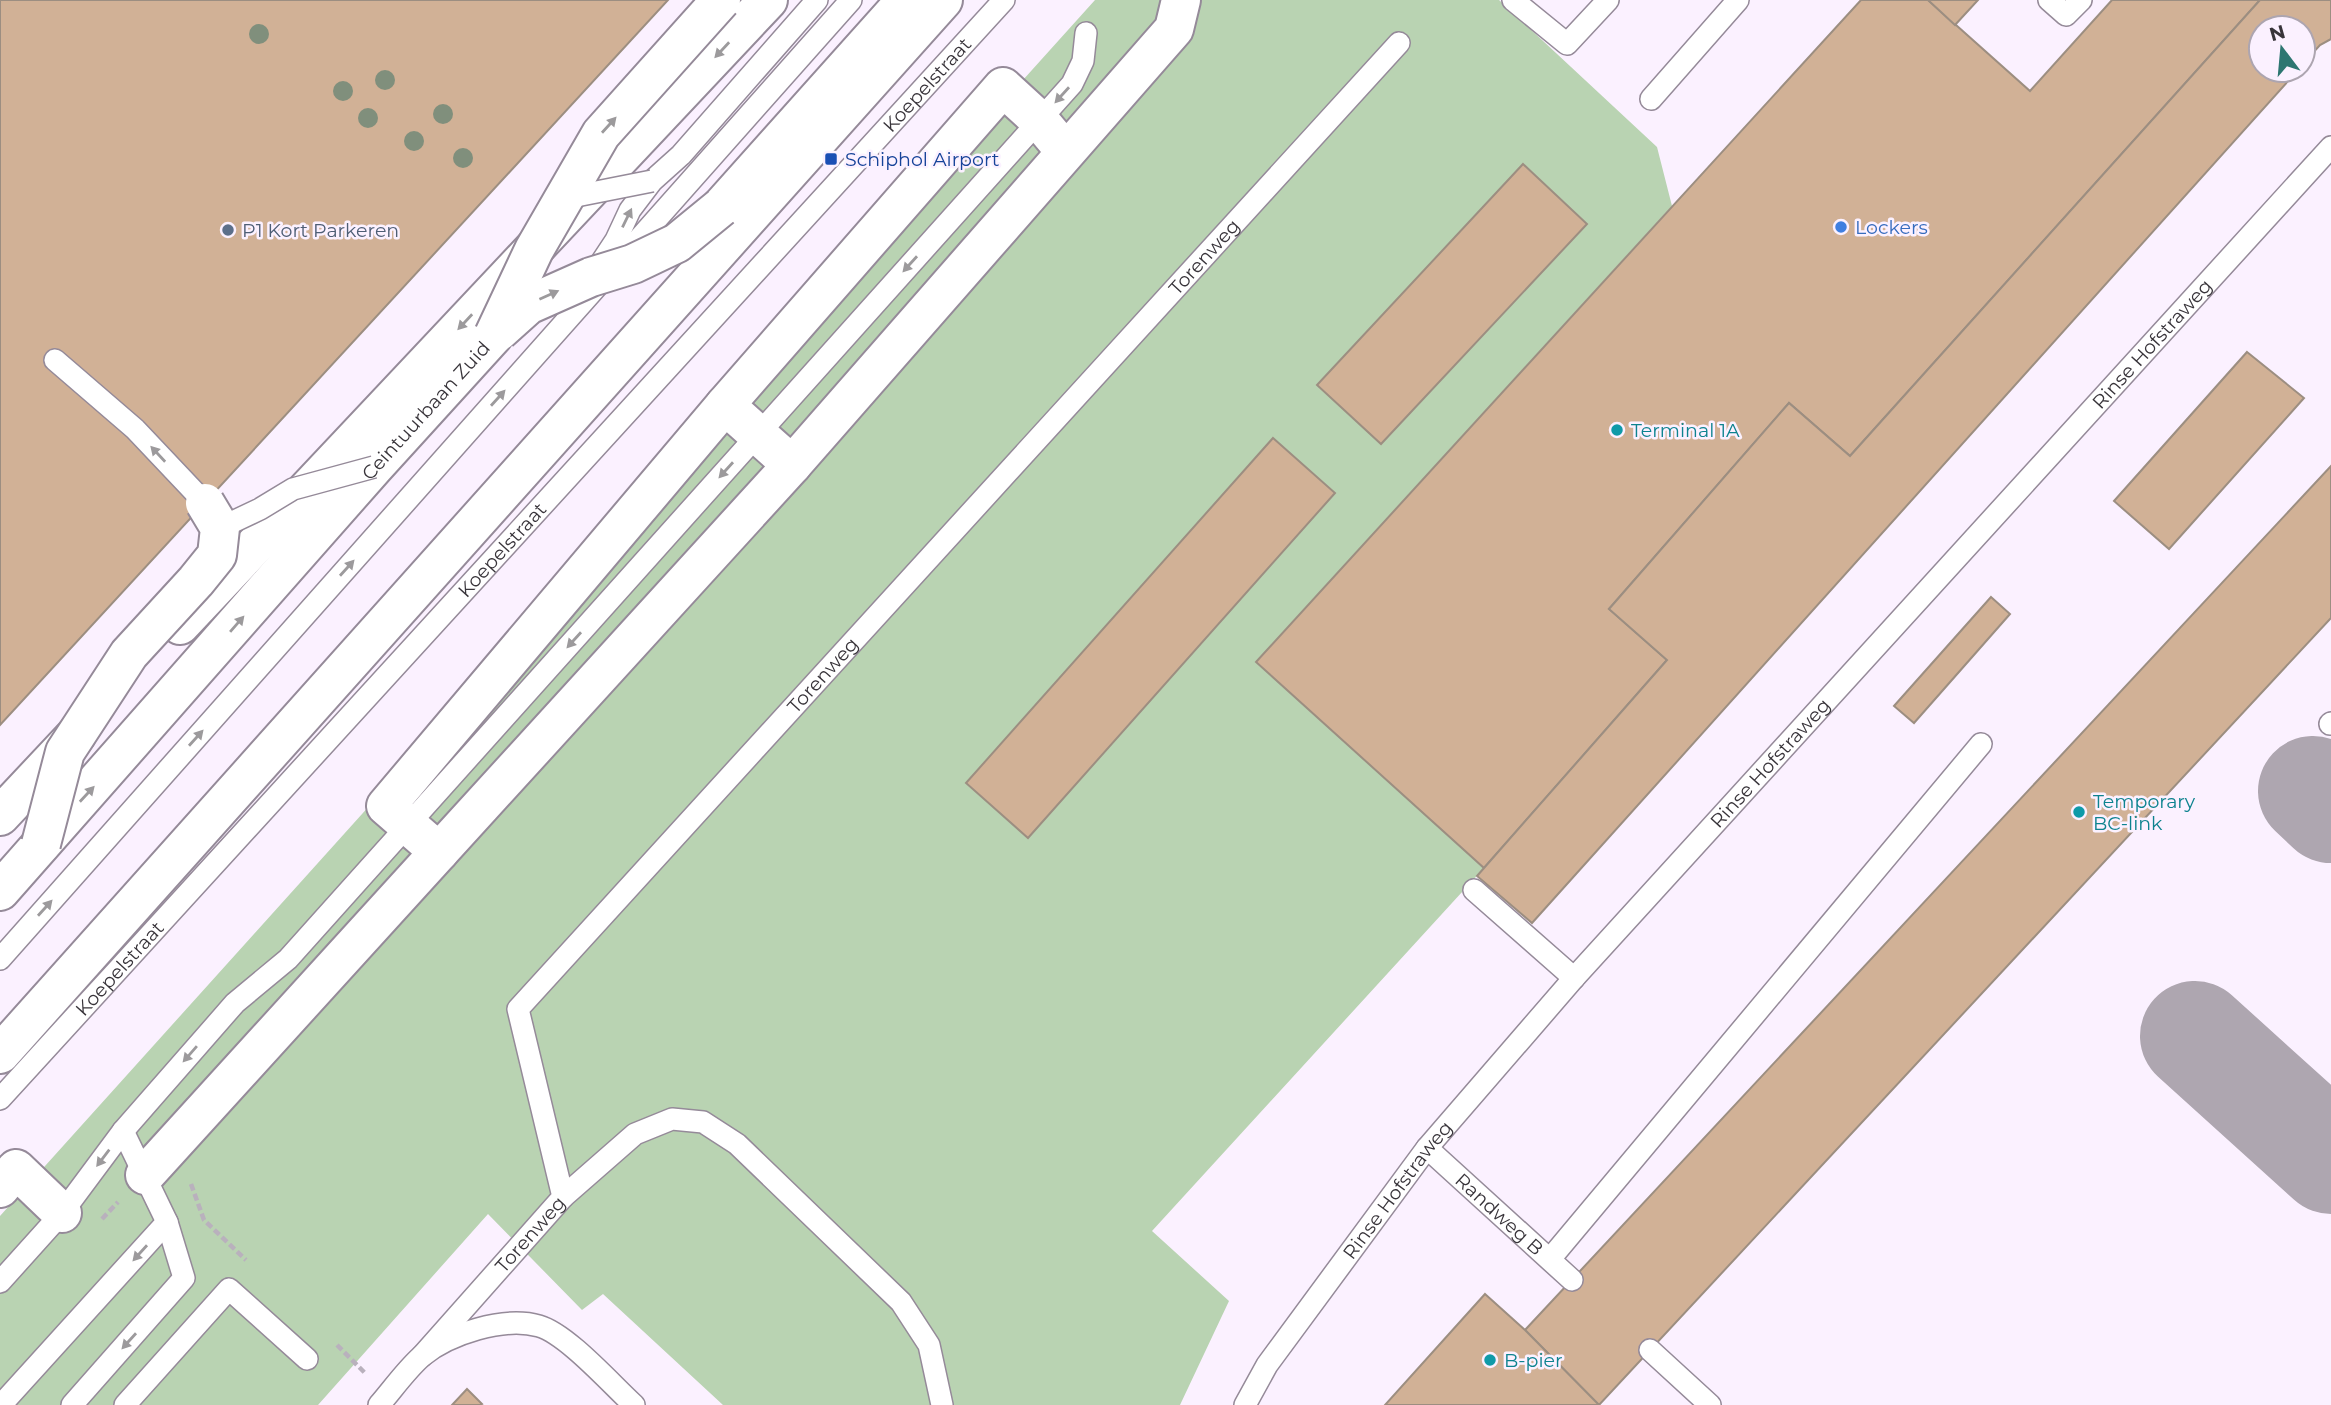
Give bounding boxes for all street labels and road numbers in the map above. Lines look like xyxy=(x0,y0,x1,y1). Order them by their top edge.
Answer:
street label: Koepelstraat xyxy=(878,32,976,137)
street label: Torenweg xyxy=(1164,214,1244,299)
street label: Rinse Hofstraweg xyxy=(2087,274,2217,413)
street label: Ceintuurbaan Zuid xyxy=(357,336,494,484)
street label: Koepelstraat xyxy=(453,497,551,602)
street label: Torenweg xyxy=(782,632,863,717)
street label: Rinse Hofstraweg xyxy=(1705,693,1835,832)
street label: Koepelstraat xyxy=(70,916,169,1020)
street label: Rinse Hofstraweg xyxy=(1338,1116,1457,1263)
street label: Randweg B xyxy=(1451,1168,1548,1260)
street label: Torenweg xyxy=(490,1191,570,1277)

